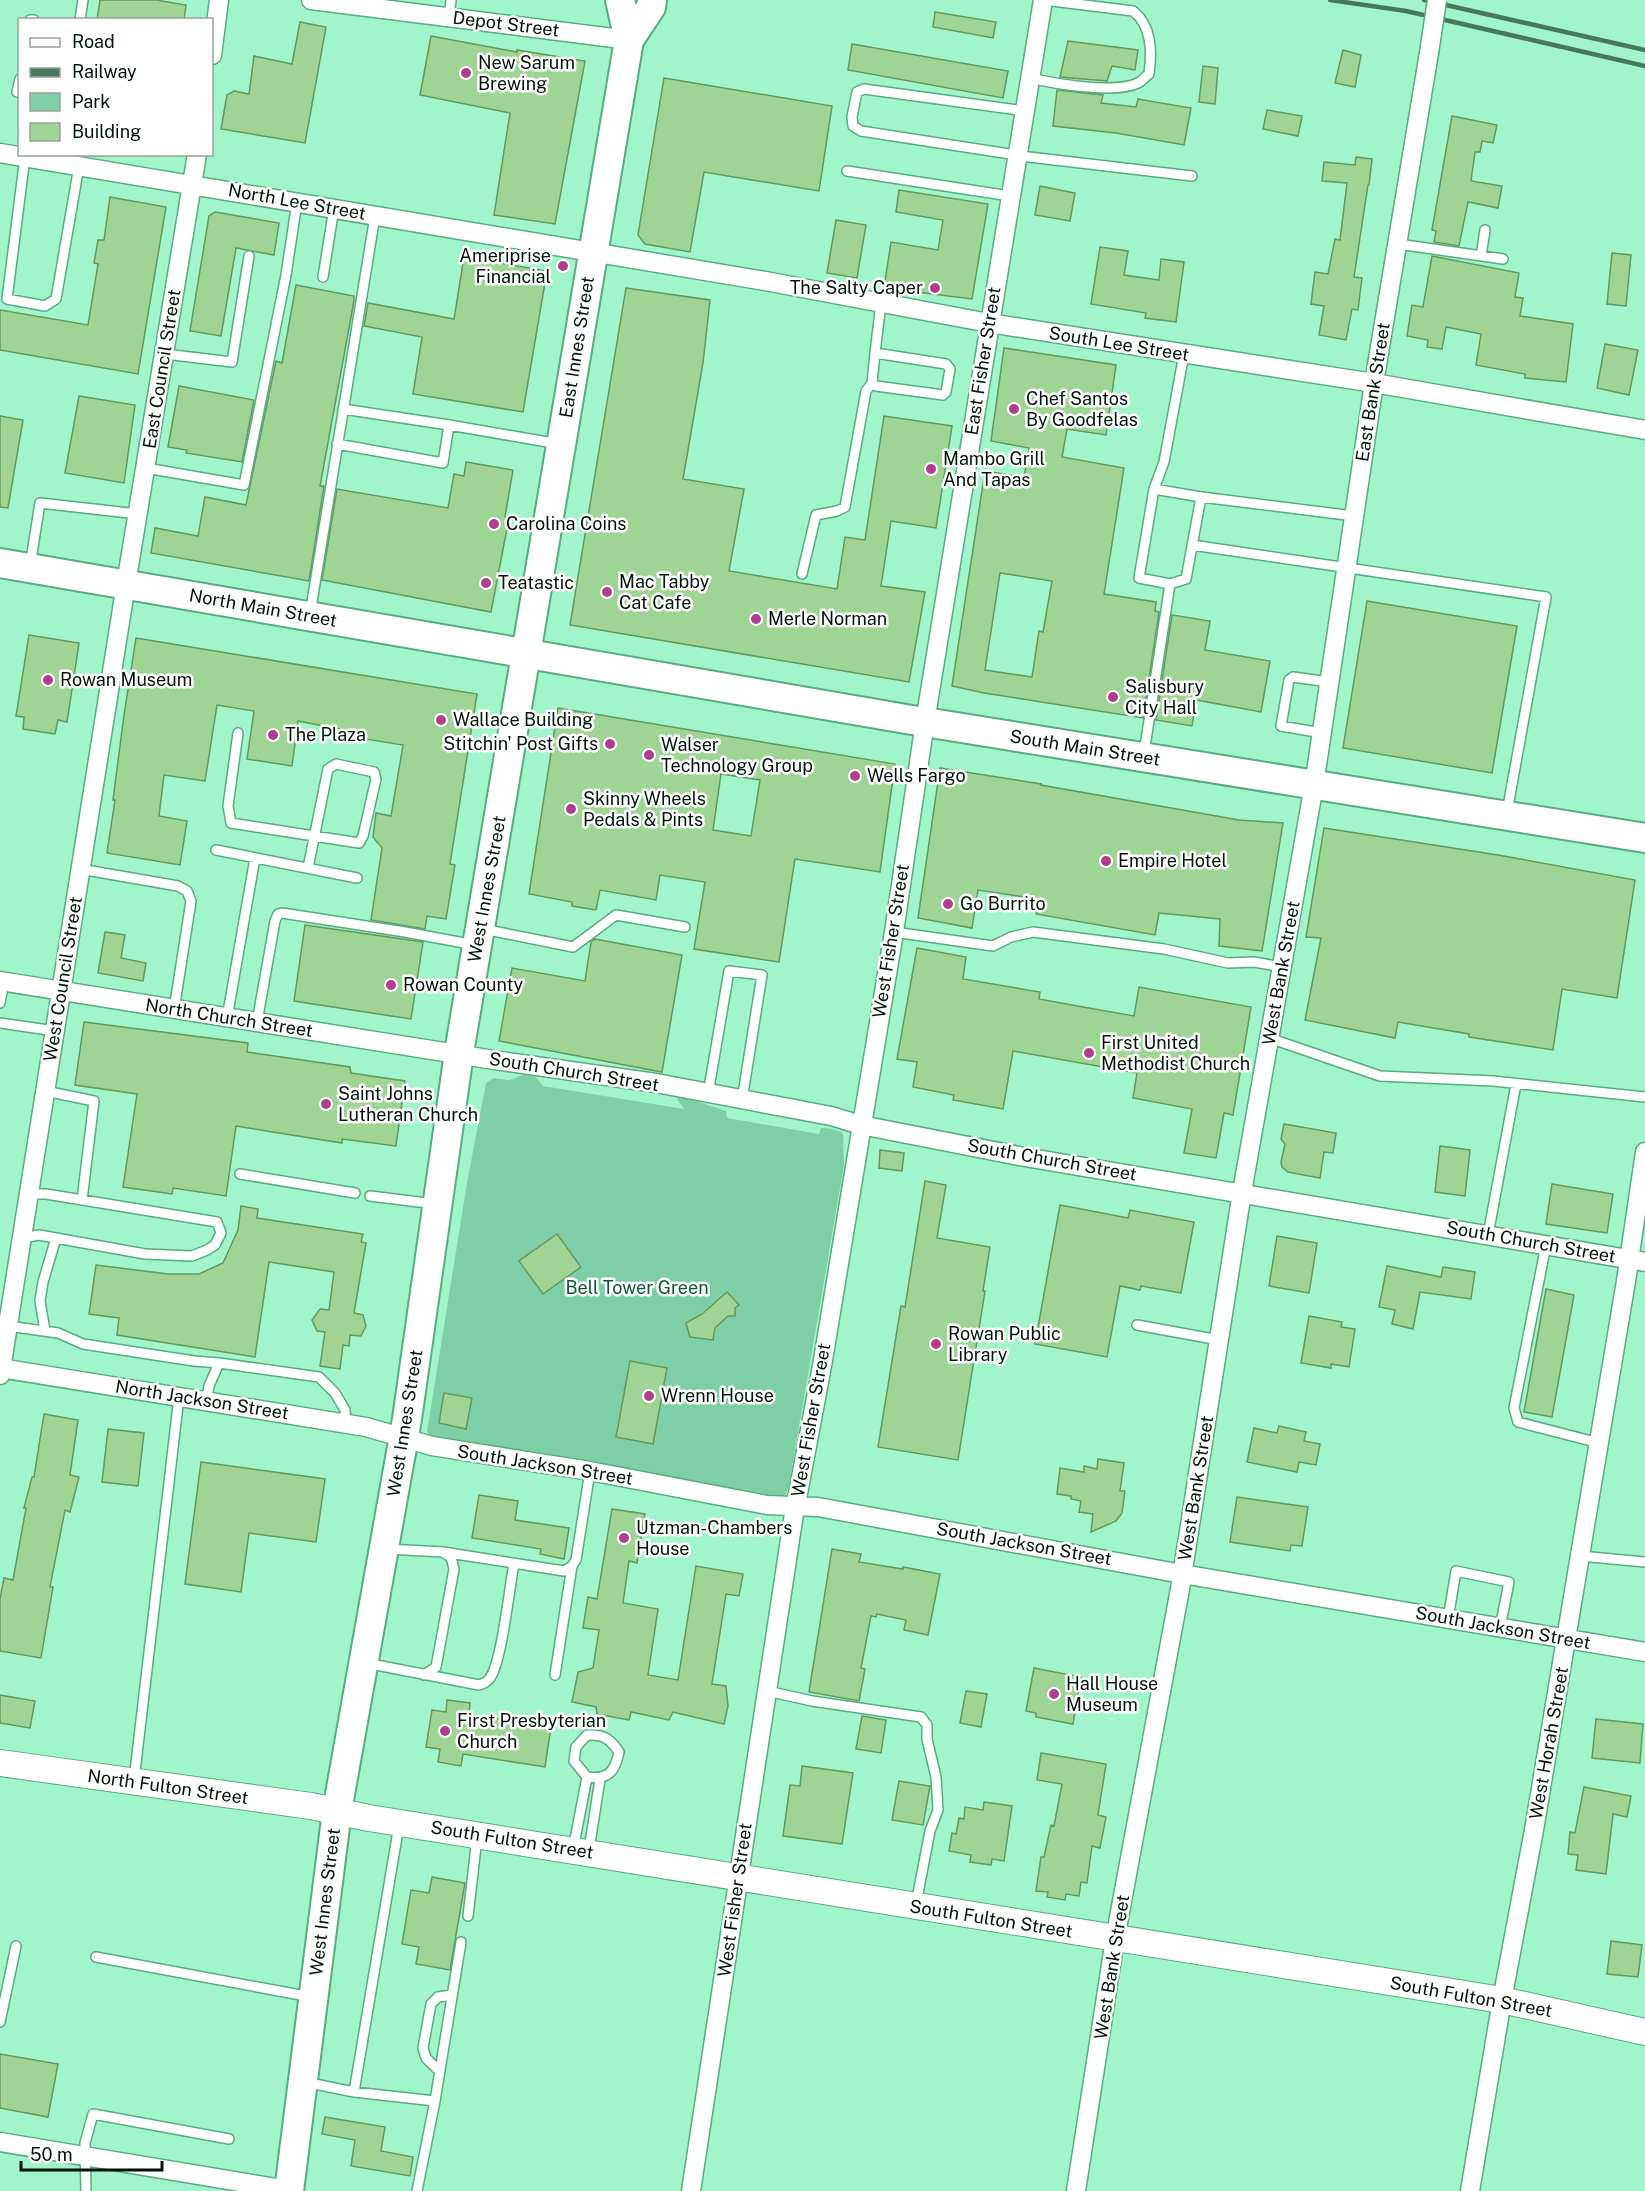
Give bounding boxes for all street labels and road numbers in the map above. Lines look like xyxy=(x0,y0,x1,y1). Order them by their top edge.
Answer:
street label: Depot Street xyxy=(452,7,561,40)
street label: North Lee Street xyxy=(227,179,368,224)
street label: East Innes Street xyxy=(555,275,598,419)
street label: East Fisher Street xyxy=(960,285,1005,437)
street label: East Council Street xyxy=(139,288,184,450)
street label: East Bank Street xyxy=(1351,321,1394,463)
street label: South Lee Street xyxy=(1047,322,1191,365)
street label: North Main Street xyxy=(187,584,339,631)
street label: South Main Street xyxy=(1008,725,1162,770)
street label: West Innes Street xyxy=(463,814,510,964)
street label: West Fisher Street xyxy=(868,862,913,1019)
street label: West Council Street xyxy=(39,895,86,1063)
street label: West Bank Street xyxy=(1257,899,1304,1047)
street label: North Church Street xyxy=(144,994,314,1041)
street label: South Church Street xyxy=(488,1048,660,1095)
street label: South Church Street xyxy=(966,1134,1138,1185)
street label: South Church Street xyxy=(1445,1216,1617,1267)
street label: West Fisher Street xyxy=(787,1341,834,1498)
street label: West Innes Street xyxy=(382,1348,427,1498)
street label: North Jackson Street xyxy=(114,1375,290,1424)
street label: West Bank Street xyxy=(1174,1414,1217,1562)
street label: South Jackson Street xyxy=(456,1440,634,1489)
street label: South Jackson Street xyxy=(935,1518,1113,1569)
street label: South Jackson Street xyxy=(1414,1602,1592,1653)
street label: West Horah Street xyxy=(1525,1665,1572,1821)
street label: North Fulton Street xyxy=(86,1765,250,1808)
street label: South Fulton Street xyxy=(429,1816,595,1863)
street label: West Fisher Street xyxy=(713,1821,756,1978)
street label: West Innes Street xyxy=(305,1827,344,1977)
street label: West Bank Street xyxy=(1090,1893,1133,2041)
street label: South Fulton Street xyxy=(908,1895,1074,1942)
street label: South Fulton Street xyxy=(1388,1972,1554,2021)

